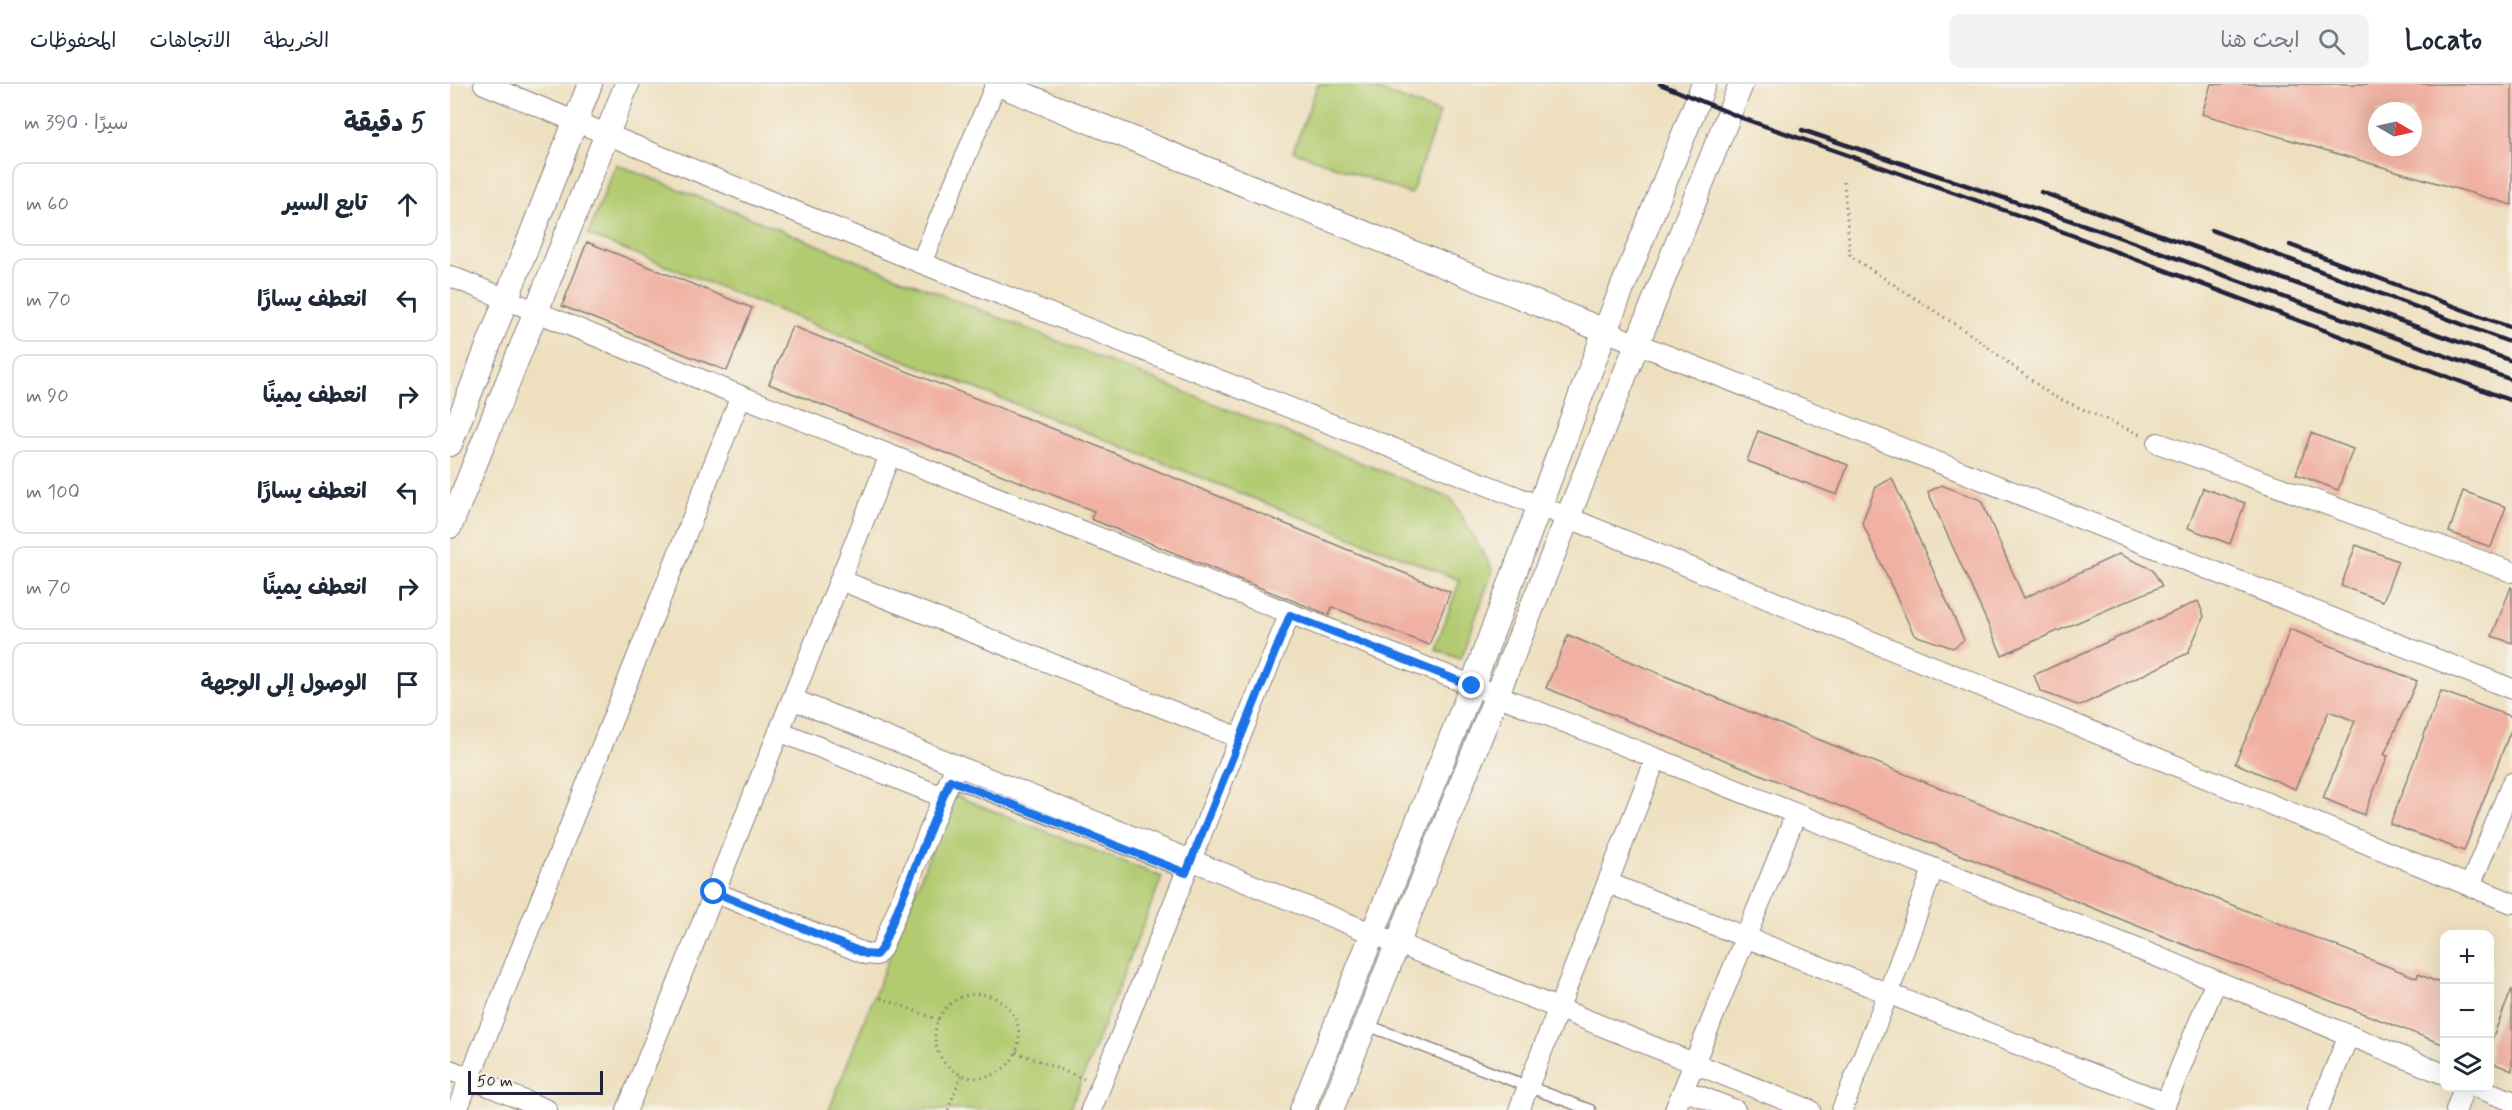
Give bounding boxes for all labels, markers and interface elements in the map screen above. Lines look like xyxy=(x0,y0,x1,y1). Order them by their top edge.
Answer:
search box xyxy=(1949,14,2369,68)
text: Locato xyxy=(2405,23,2482,60)
icon: search xyxy=(2315,25,2348,58)
text: المحفوظات xyxy=(30,27,116,55)
text: الاتجاهات xyxy=(149,27,231,55)
text: الخريطة xyxy=(264,27,329,55)
text: ابحث هنا xyxy=(2220,27,2300,55)
north arrow xyxy=(2368,102,2422,156)
text: 5 دقيقة xyxy=(343,107,426,141)
text: سيرًا · 390 m xyxy=(24,110,129,137)
icon: ahead xyxy=(391,188,424,221)
text: تابع السير xyxy=(283,190,367,218)
text: 60 m xyxy=(26,191,69,218)
icon: left xyxy=(391,284,424,317)
text: انعطف يسارًا xyxy=(257,286,367,314)
text: 70 m xyxy=(26,287,71,314)
icon: right xyxy=(391,380,424,413)
text: انعطف يمينًا xyxy=(263,382,367,410)
text: 90 m xyxy=(26,383,69,410)
icon: left xyxy=(391,476,424,509)
text: انعطف يسارًا xyxy=(257,478,367,506)
text: 100 m xyxy=(26,479,80,506)
icon: right xyxy=(391,572,424,605)
text: انعطف يمينًا xyxy=(263,574,367,602)
text: 70 m xyxy=(26,575,71,602)
icon: arrive xyxy=(391,668,424,701)
text: الوصول إلى الوجهة xyxy=(200,670,367,698)
route end xyxy=(1458,672,1484,698)
route start xyxy=(700,878,726,904)
map controls xyxy=(2440,930,2494,1092)
button: + xyxy=(2440,930,2494,984)
button: − xyxy=(2440,984,2494,1038)
button: layers xyxy=(2440,1038,2494,1092)
scale bar xyxy=(468,1068,603,1096)
text: 50 m xyxy=(477,1071,513,1092)

